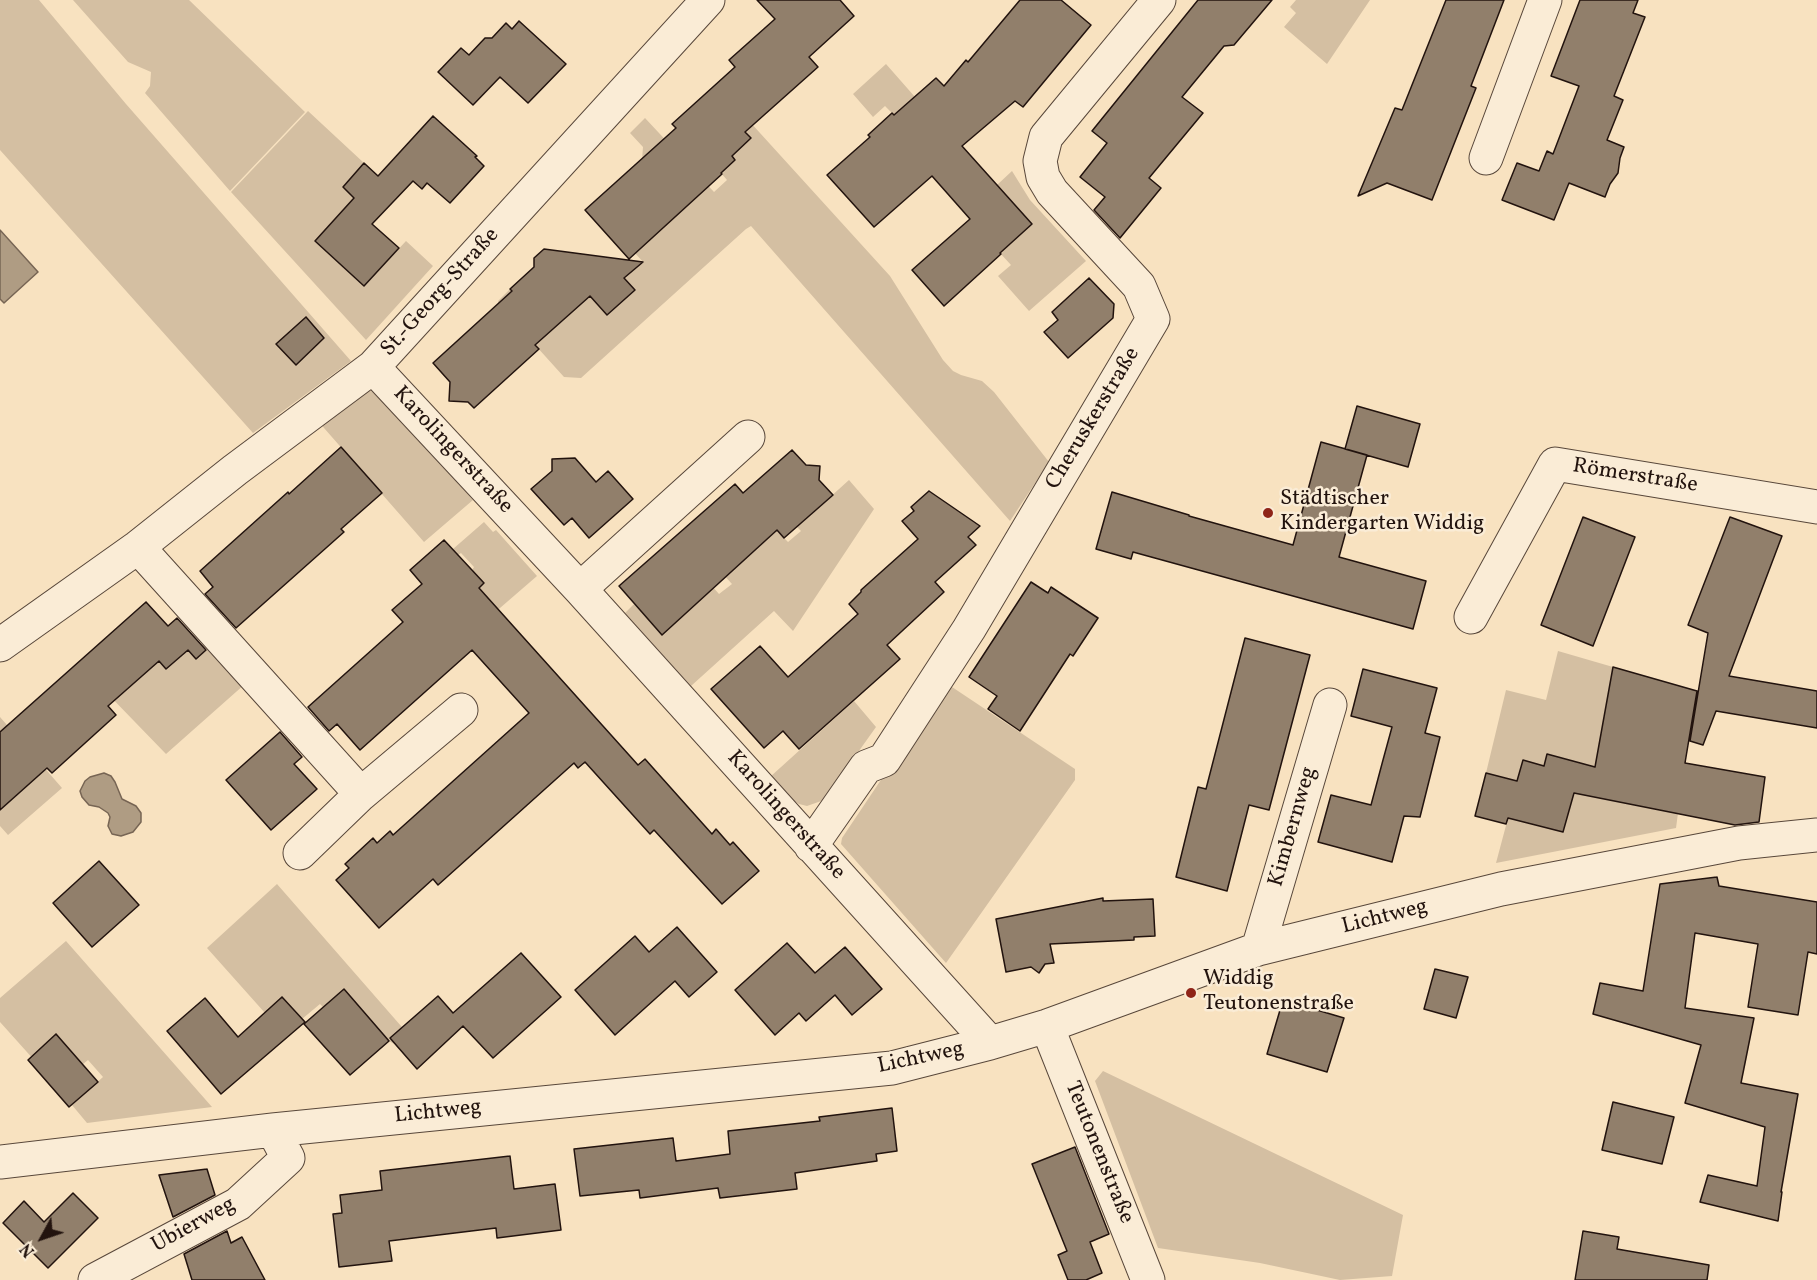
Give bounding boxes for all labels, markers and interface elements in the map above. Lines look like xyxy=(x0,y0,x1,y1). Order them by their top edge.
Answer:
street label: St.-Georg-Straße xyxy=(376,223,506,363)
street label: Cheruskerstraße xyxy=(1041,343,1147,495)
street label: Karolingerstraße xyxy=(386,382,518,520)
street label: Römerstraße xyxy=(1571,454,1699,500)
place label: Städtischer Kindergarten Widdig xyxy=(1280,487,1484,538)
marker: Städtischer Kindergarten Widdig xyxy=(1261,506,1275,520)
street label: Karolingerstraße xyxy=(720,746,850,886)
street label: Kimbernweg xyxy=(1264,764,1324,890)
street label: Lichtweg xyxy=(1339,895,1431,941)
place label: Widdig Teutonenstraße xyxy=(1203,967,1354,1018)
marker: Widdig Teutonenstraße xyxy=(1184,986,1198,1000)
street label: Lichtweg xyxy=(875,1037,967,1081)
street label: Teutonenstraße xyxy=(1057,1078,1139,1228)
street label: Lichtweg xyxy=(393,1095,483,1131)
street label: Ubierweg xyxy=(148,1192,240,1260)
north arrow xyxy=(12,1208,72,1268)
text: N xyxy=(16,1238,40,1261)

